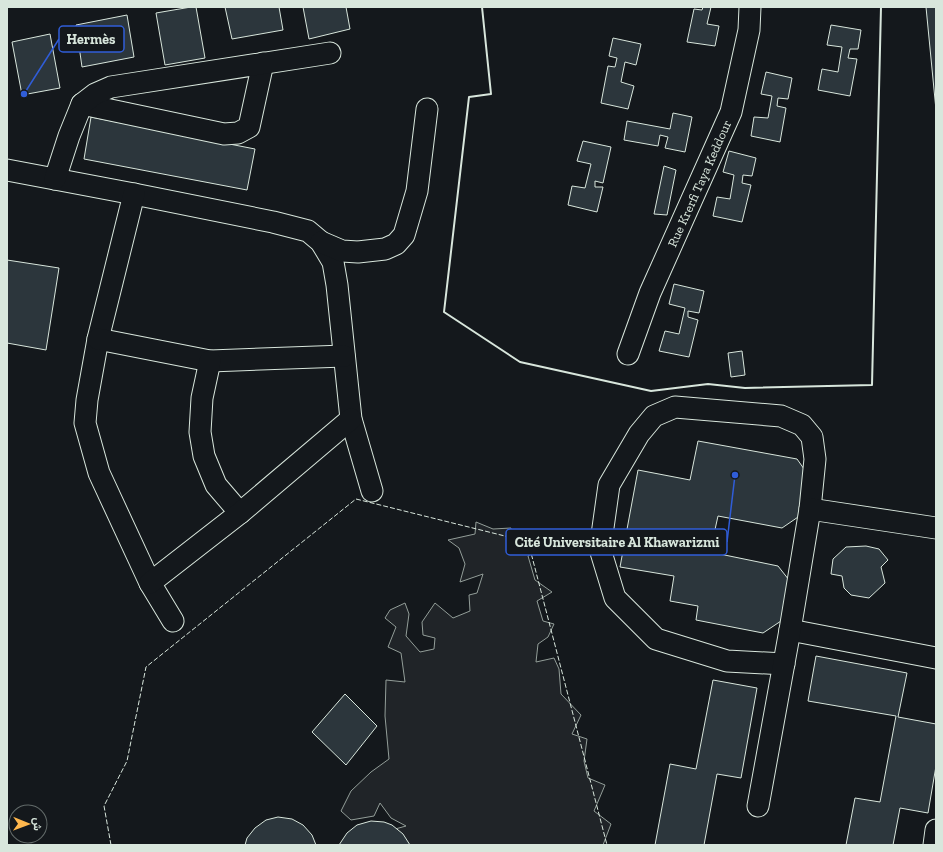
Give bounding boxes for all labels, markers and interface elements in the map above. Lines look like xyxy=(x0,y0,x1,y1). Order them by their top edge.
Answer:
callout: Hermès xyxy=(59,26,124,52)
text: Hermès xyxy=(67,31,116,48)
street label: Rue Krerfi Taya Keddour xyxy=(665,118,734,249)
callout: Cité Universitaire Al Khawarizmi xyxy=(506,529,727,555)
text: Cité Universitaire Al Khawarizmi xyxy=(515,534,719,551)
north arrow xyxy=(8,804,48,844)
text: ش xyxy=(31,817,44,831)

